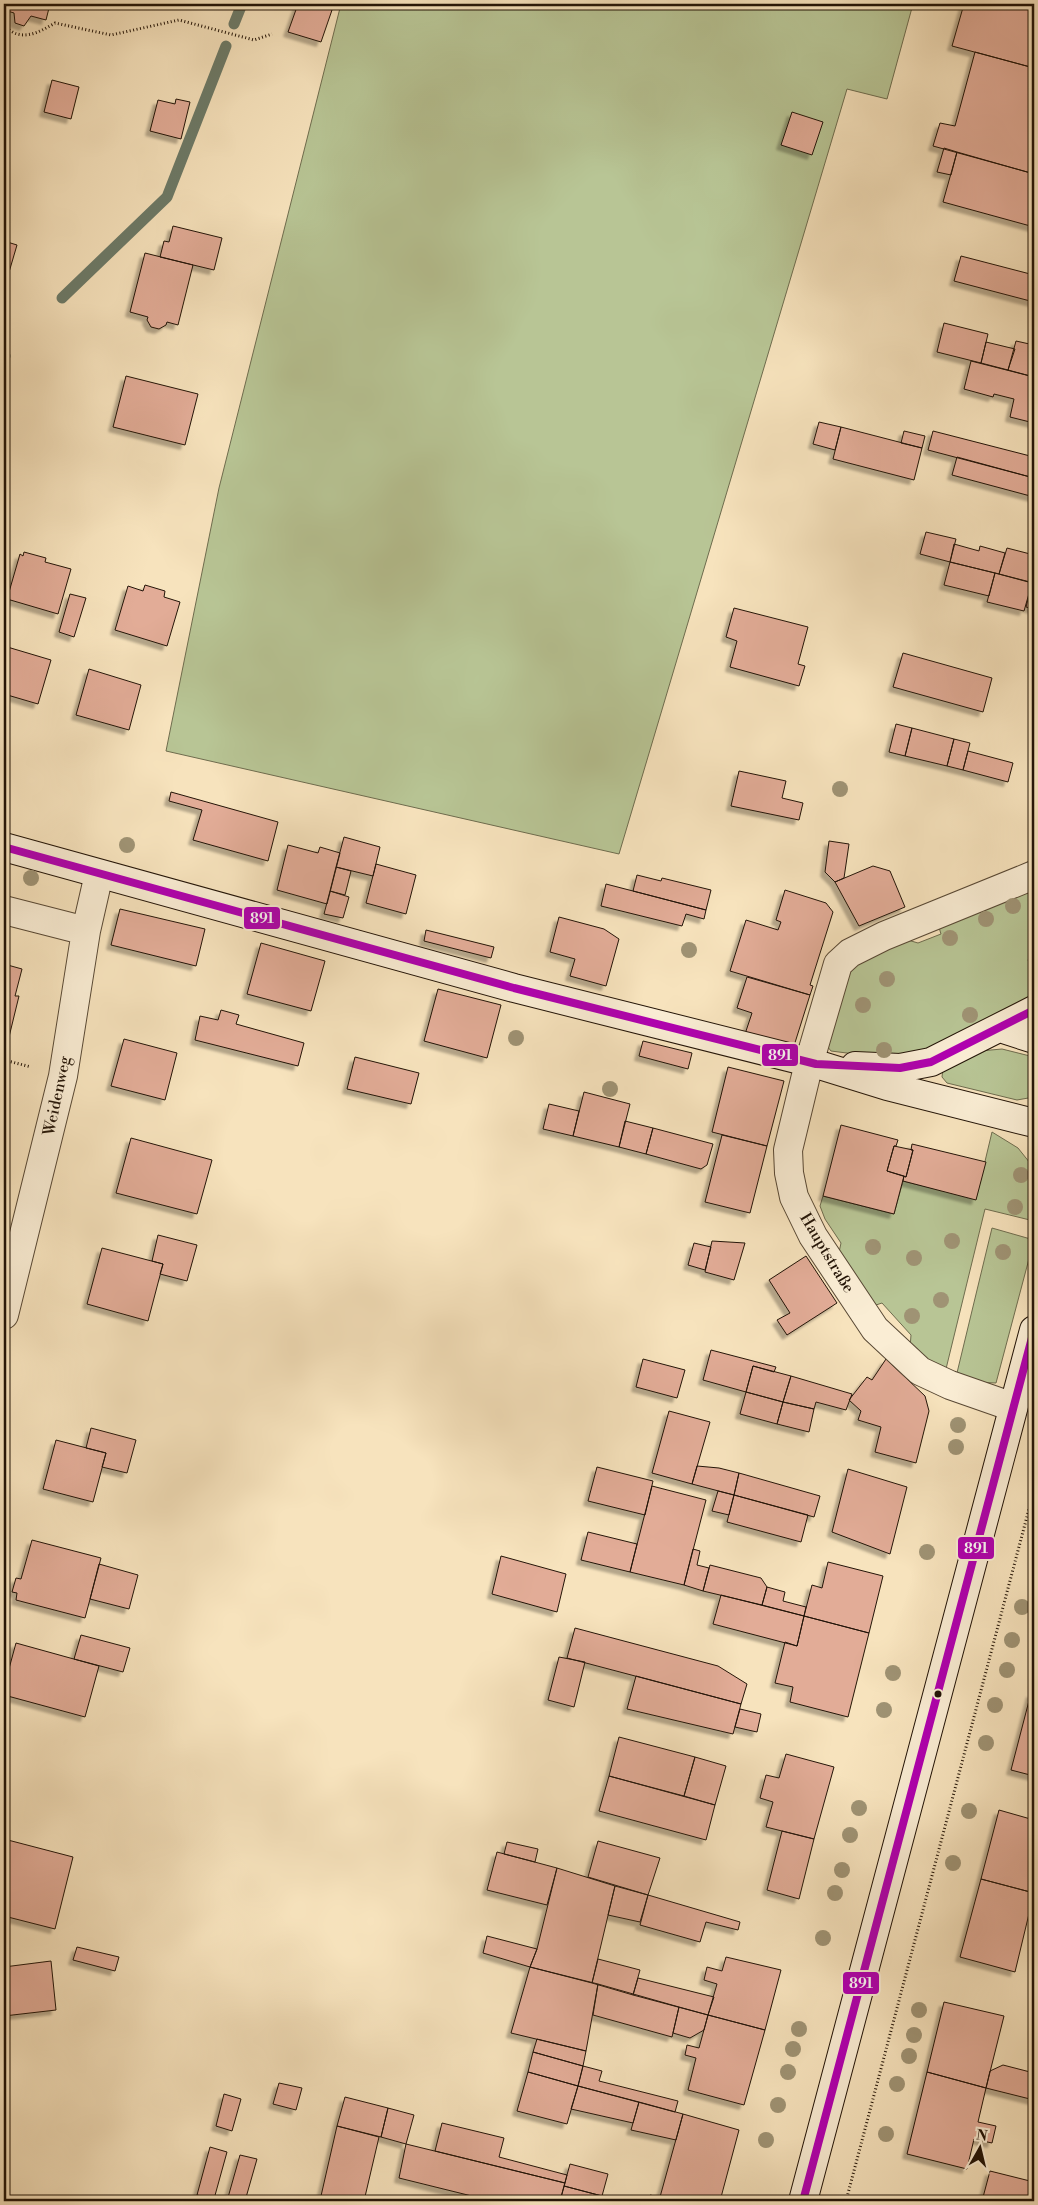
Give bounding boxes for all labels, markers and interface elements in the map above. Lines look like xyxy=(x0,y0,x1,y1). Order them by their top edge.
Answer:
line badge: 891 xyxy=(243,906,281,930)
text: 891 xyxy=(250,910,274,928)
line badge: 891 xyxy=(761,1043,799,1067)
text: 891 xyxy=(768,1047,792,1065)
street label: Weidenweg xyxy=(39,1054,75,1139)
street label: Hauptstraße xyxy=(795,1209,859,1297)
line badge: 891 xyxy=(957,1536,995,1560)
text: 891 xyxy=(964,1540,988,1558)
unlabelled marker xyxy=(933,1689,943,1699)
line badge: 891 xyxy=(842,1971,880,1995)
text: 891 xyxy=(849,1975,873,1993)
north arrow xyxy=(956,2122,1006,2172)
text: N xyxy=(975,2126,988,2146)

